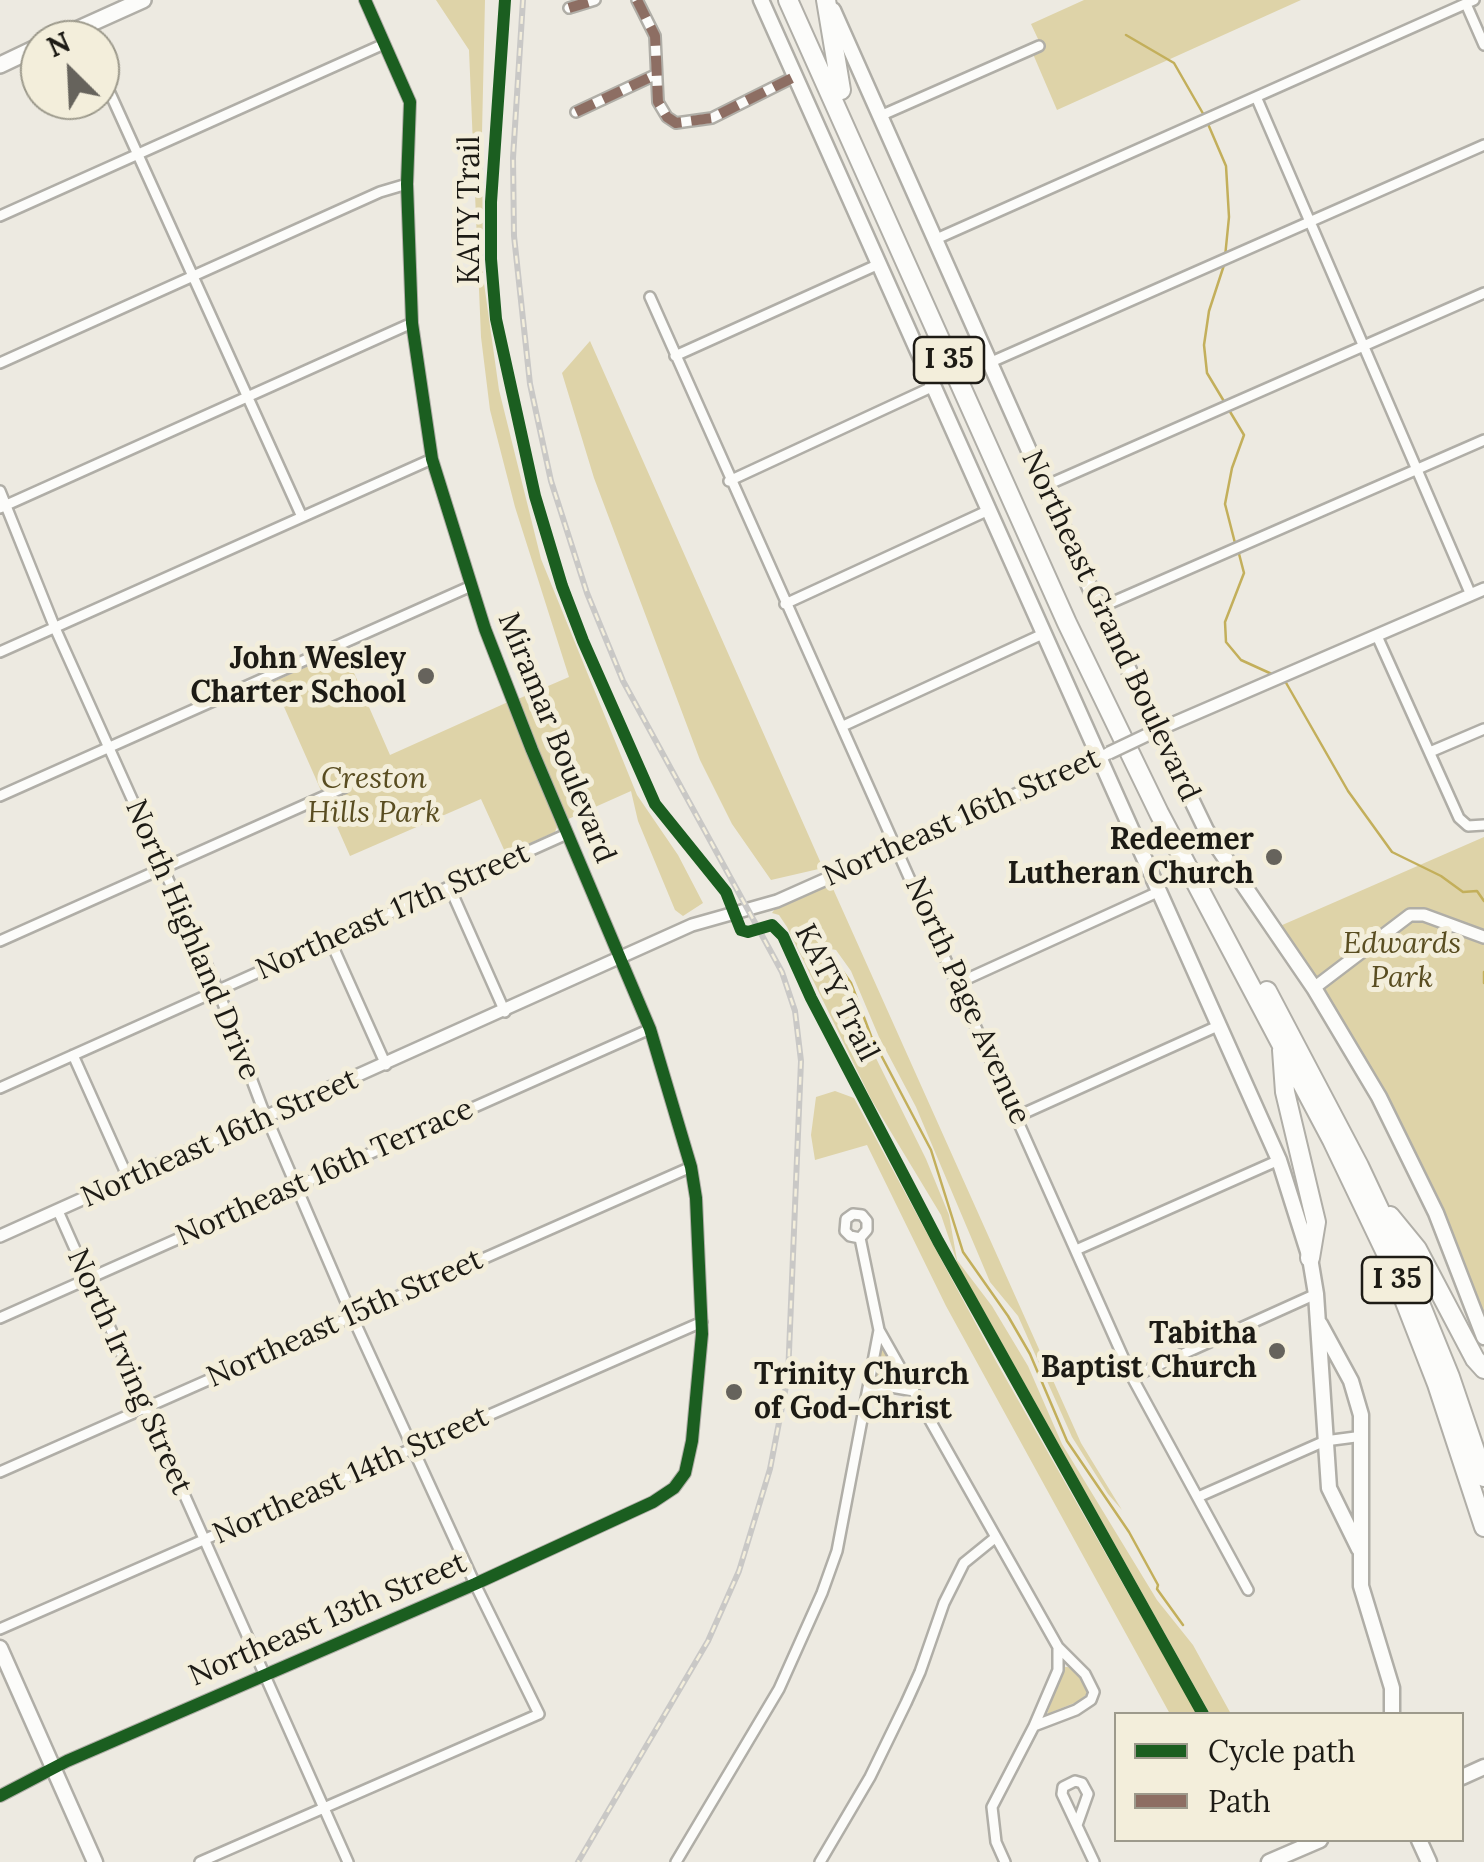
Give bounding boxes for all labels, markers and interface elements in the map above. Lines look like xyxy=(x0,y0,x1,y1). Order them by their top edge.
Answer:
north arrow xyxy=(20,20,120,120)
text: N xyxy=(41,24,76,65)
street label: KATY Trail xyxy=(452,136,488,284)
road number: I 35 xyxy=(914,337,984,383)
street label: Northeast Grand Boulevard xyxy=(1013,445,1207,807)
street label: Miramar Boulevard xyxy=(489,608,623,868)
place label: John Wesley Charter School xyxy=(190,641,406,712)
marker: John Wesley Charter School xyxy=(415,665,437,687)
street label: Northeast 16th Street xyxy=(818,741,1106,895)
park label: Creston Hills Park xyxy=(307,761,441,832)
street label: North Highland Drive xyxy=(117,795,267,1085)
place label: Redeemer Lutheran Church xyxy=(1008,822,1254,892)
street label: Northeast 17th Street xyxy=(251,836,535,988)
marker: Redeemer Lutheran Church xyxy=(1263,846,1285,868)
street label: North Page Avenue xyxy=(896,872,1038,1130)
street label: KATY Trail xyxy=(786,918,886,1068)
park label: Edwards Park xyxy=(1343,926,1461,996)
street label: Northeast 16th Street xyxy=(76,1062,364,1216)
street label: Northeast 16th Terrace xyxy=(171,1091,479,1255)
street label: Northeast 15th Street xyxy=(202,1242,488,1396)
street label: North Irving Street xyxy=(59,1244,199,1500)
road number: I 35 xyxy=(1362,1257,1432,1303)
place label: Tabitha Baptist Church xyxy=(1040,1316,1257,1386)
marker: Tabitha Baptist Church xyxy=(1266,1340,1288,1362)
place label: Trinity Church of God-Christ xyxy=(754,1357,969,1428)
marker: Trinity Church of God-Christ xyxy=(723,1381,745,1403)
street label: Northeast 14th Street xyxy=(208,1399,494,1553)
street label: Northeast 13th Street xyxy=(184,1545,472,1695)
legend xyxy=(1114,1712,1464,1842)
text: Cycle path xyxy=(1208,1732,1356,1770)
text: Path xyxy=(1208,1782,1271,1820)

